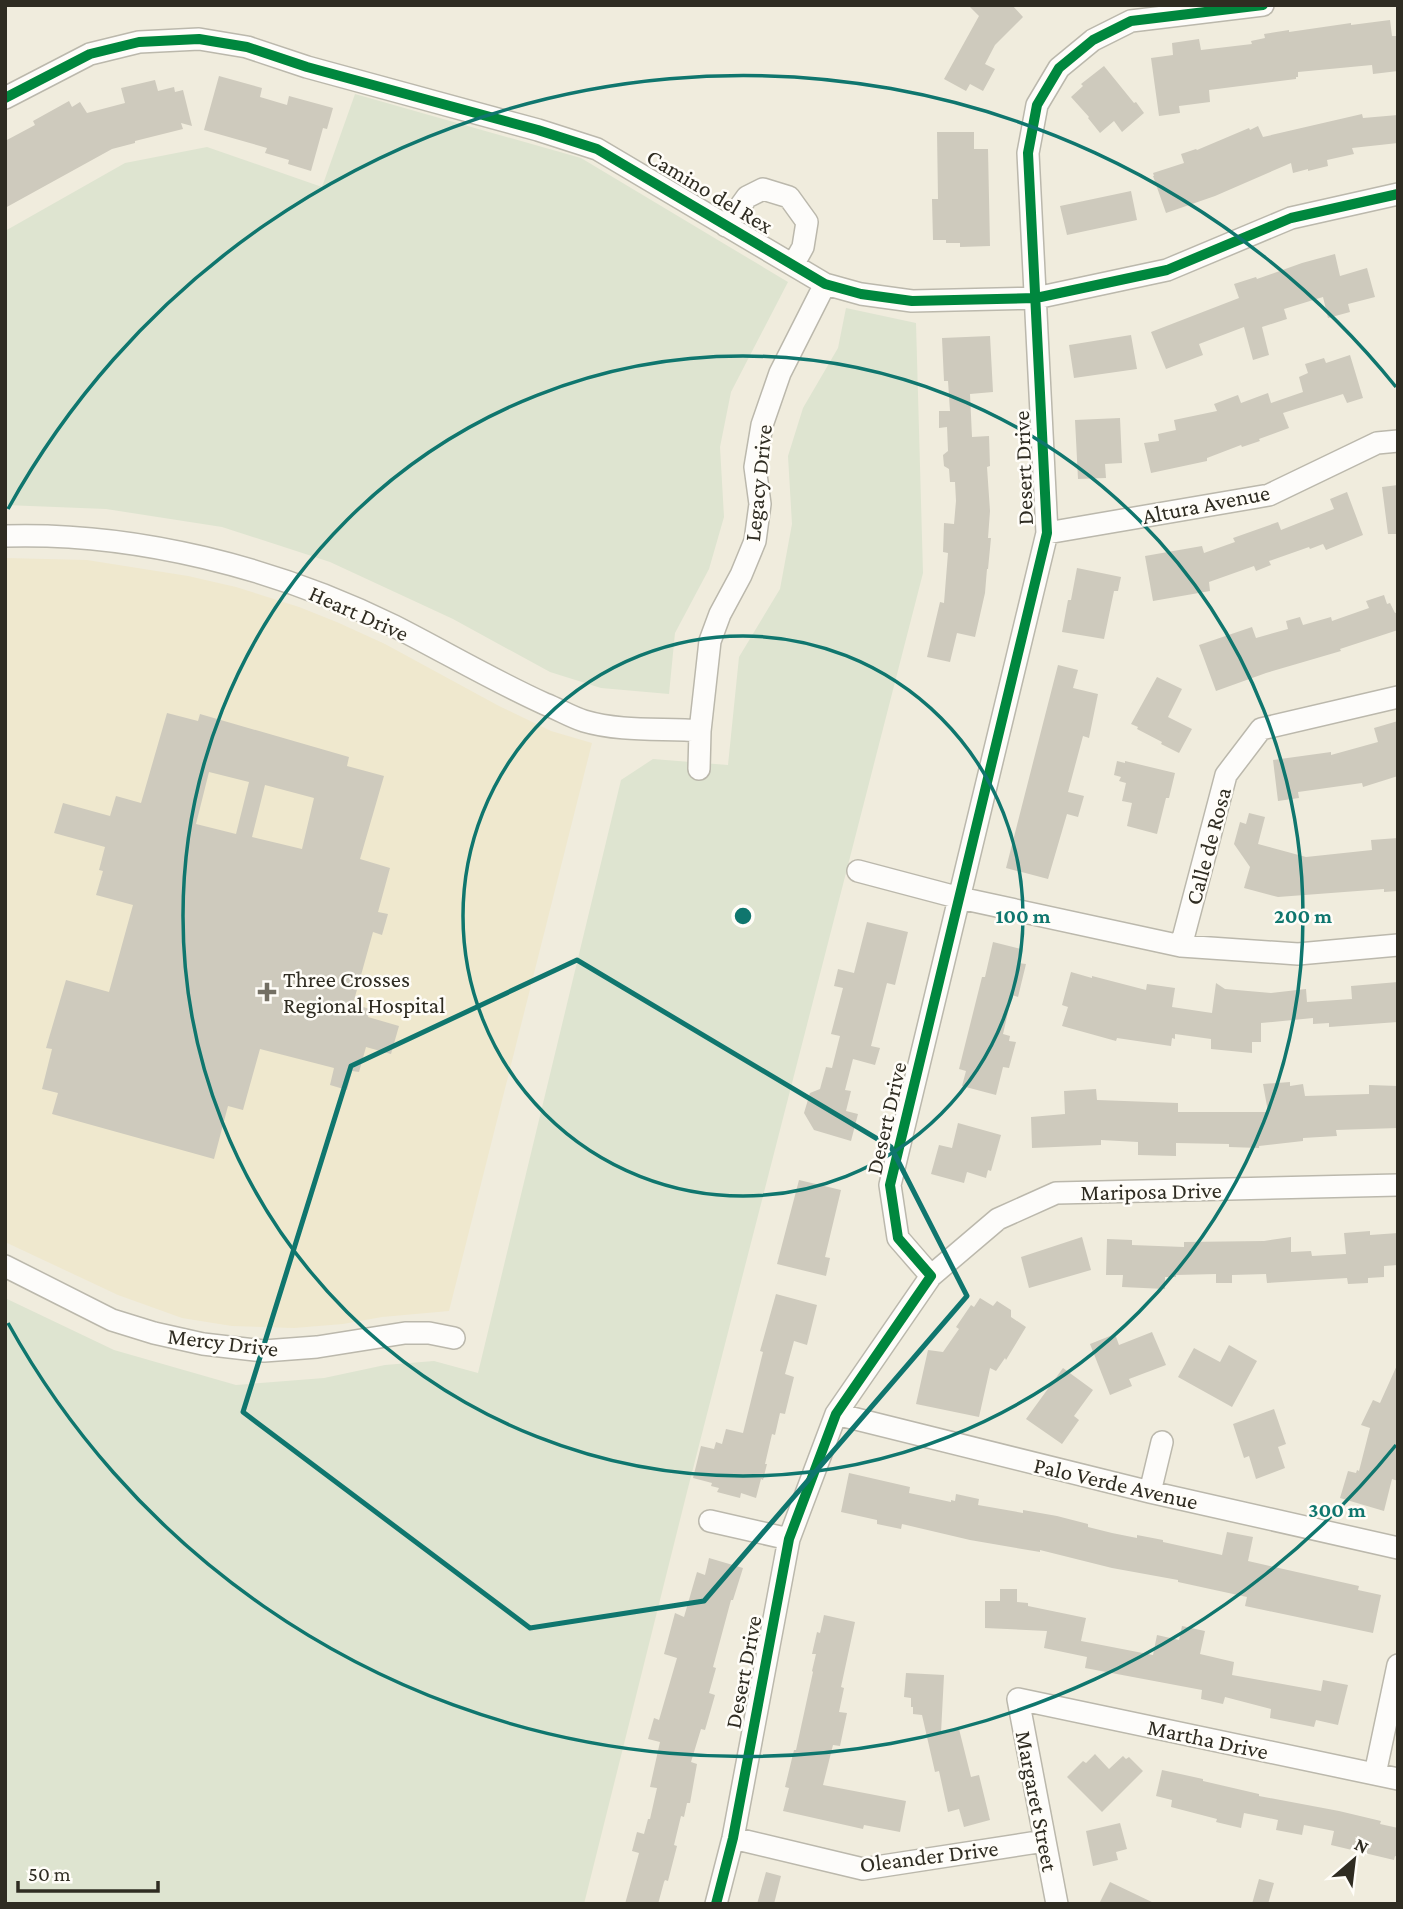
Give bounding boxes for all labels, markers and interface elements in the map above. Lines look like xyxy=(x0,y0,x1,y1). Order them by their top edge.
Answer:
street label: Camino del Rex xyxy=(642,143,778,239)
street label: Desert Drive xyxy=(1008,410,1038,526)
street label: Legacy Drive xyxy=(739,423,777,543)
street label: Altura Avenue xyxy=(1140,479,1272,529)
street label: Heart Drive xyxy=(305,580,413,646)
street label: Calle de Rosa xyxy=(1180,784,1236,908)
centre of rings xyxy=(731,904,755,928)
text: 100 m xyxy=(995,904,1051,928)
text: 200 m xyxy=(1274,904,1332,928)
place label: Three Crosses Regional Hospital xyxy=(283,966,445,1018)
marker: Three Crosses Regional Hospital xyxy=(257,982,277,1002)
street label: Desert Drive xyxy=(860,1059,912,1177)
street label: Mariposa Drive xyxy=(1080,1177,1222,1205)
street label: Mercy Drive xyxy=(166,1322,280,1362)
street label: Palo Verde Avenue xyxy=(1031,1451,1201,1515)
text: 300 m xyxy=(1308,1498,1366,1522)
street label: Desert Drive xyxy=(719,1613,767,1731)
street label: Martha Drive xyxy=(1145,1714,1271,1764)
street label: Margaret Street xyxy=(1011,1728,1063,1874)
north arrow xyxy=(1319,1825,1389,1895)
text: N xyxy=(1351,1833,1372,1858)
street label: Oleander Drive xyxy=(858,1835,1000,1877)
scale bar xyxy=(18,1850,158,1894)
text: 50 m xyxy=(28,1862,71,1886)

